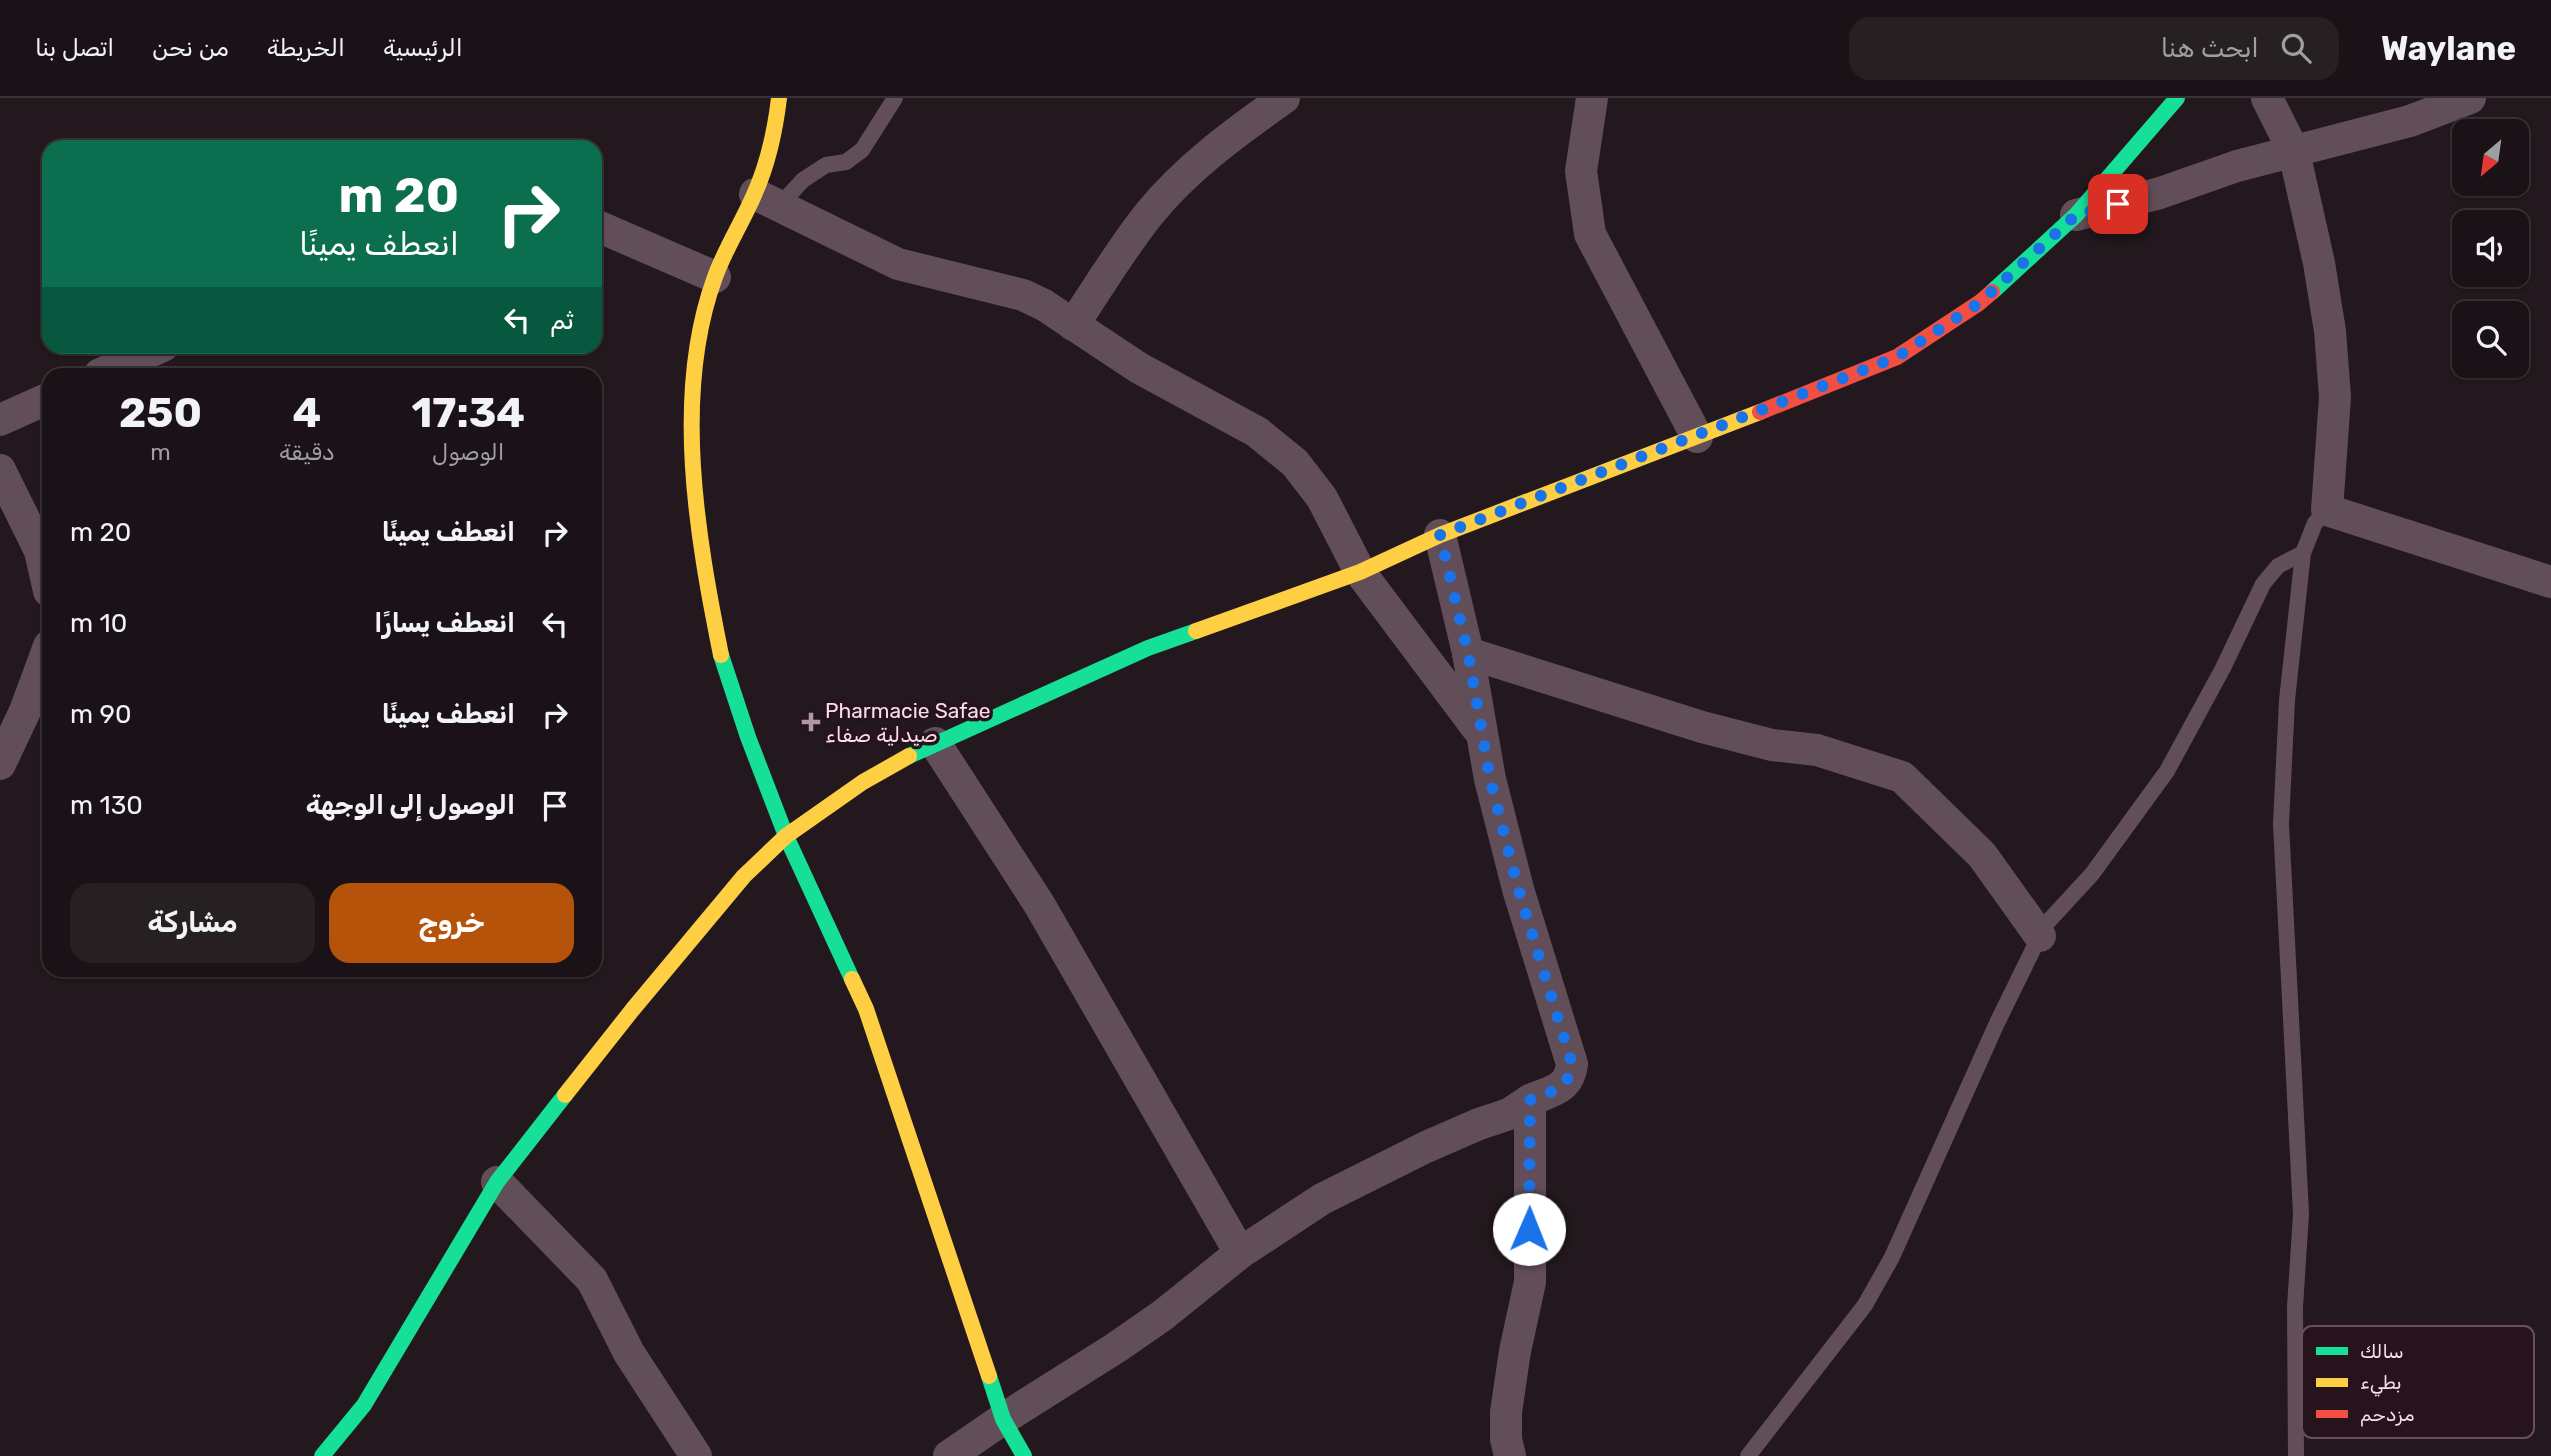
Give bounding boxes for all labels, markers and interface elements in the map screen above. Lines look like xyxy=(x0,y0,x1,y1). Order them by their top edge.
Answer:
search box xyxy=(1849,17,2339,80)
icon: search xyxy=(2277,29,2315,67)
text: Waylane xyxy=(2381,29,2516,68)
text: ابحث هنا xyxy=(2161,33,2259,64)
text: اتصل بنا xyxy=(35,34,114,62)
text: من نحن xyxy=(152,34,229,62)
text: الخريطة xyxy=(267,34,345,62)
text: الرئيسية xyxy=(383,34,463,62)
north arrow xyxy=(2452,119,2529,196)
map controls xyxy=(2452,119,2529,378)
text: 20 m xyxy=(339,166,459,224)
icon: right xyxy=(483,168,574,259)
pin xyxy=(2088,174,2148,234)
icon: arrive xyxy=(2099,185,2137,223)
button: sound xyxy=(2452,210,2529,287)
text: انعطف يمينًا xyxy=(299,225,459,263)
icon: left xyxy=(498,301,536,339)
button: search xyxy=(2452,301,2529,378)
text: ثم xyxy=(550,305,574,336)
text: 250 xyxy=(119,388,202,438)
text: 4 xyxy=(292,388,321,438)
text: 17:34 xyxy=(411,388,525,438)
text: m xyxy=(150,438,171,466)
text: دقيقة xyxy=(279,438,335,466)
text: الوصول xyxy=(432,438,505,466)
icon: right xyxy=(536,514,574,552)
text: 20 m xyxy=(70,517,131,548)
text: انعطف يمينًا xyxy=(382,517,515,548)
icon: left xyxy=(536,605,574,643)
text: 10 m xyxy=(70,608,127,639)
text: انعطف يسارًا xyxy=(374,608,515,639)
icon: right xyxy=(536,696,574,734)
place label: Pharmacie Safae صيدلية صفاء xyxy=(825,698,991,747)
text: 90 m xyxy=(70,699,131,730)
text: انعطف يمينًا xyxy=(382,699,515,730)
marker: Pharmacie Safae صيدلية صفاء xyxy=(803,714,819,730)
icon: arrive xyxy=(536,787,574,825)
text: 130 m xyxy=(70,790,143,821)
text: الوصول إلى الوجهة xyxy=(306,790,515,821)
button: مشاركة xyxy=(70,883,315,963)
button: خروج xyxy=(329,883,574,963)
position arrow xyxy=(1492,1192,1566,1266)
legend xyxy=(2302,1326,2534,1438)
text: سالك xyxy=(2360,1340,2404,1363)
text: بطيء xyxy=(2360,1371,2402,1397)
text: مزدحم xyxy=(2360,1403,2415,1427)

